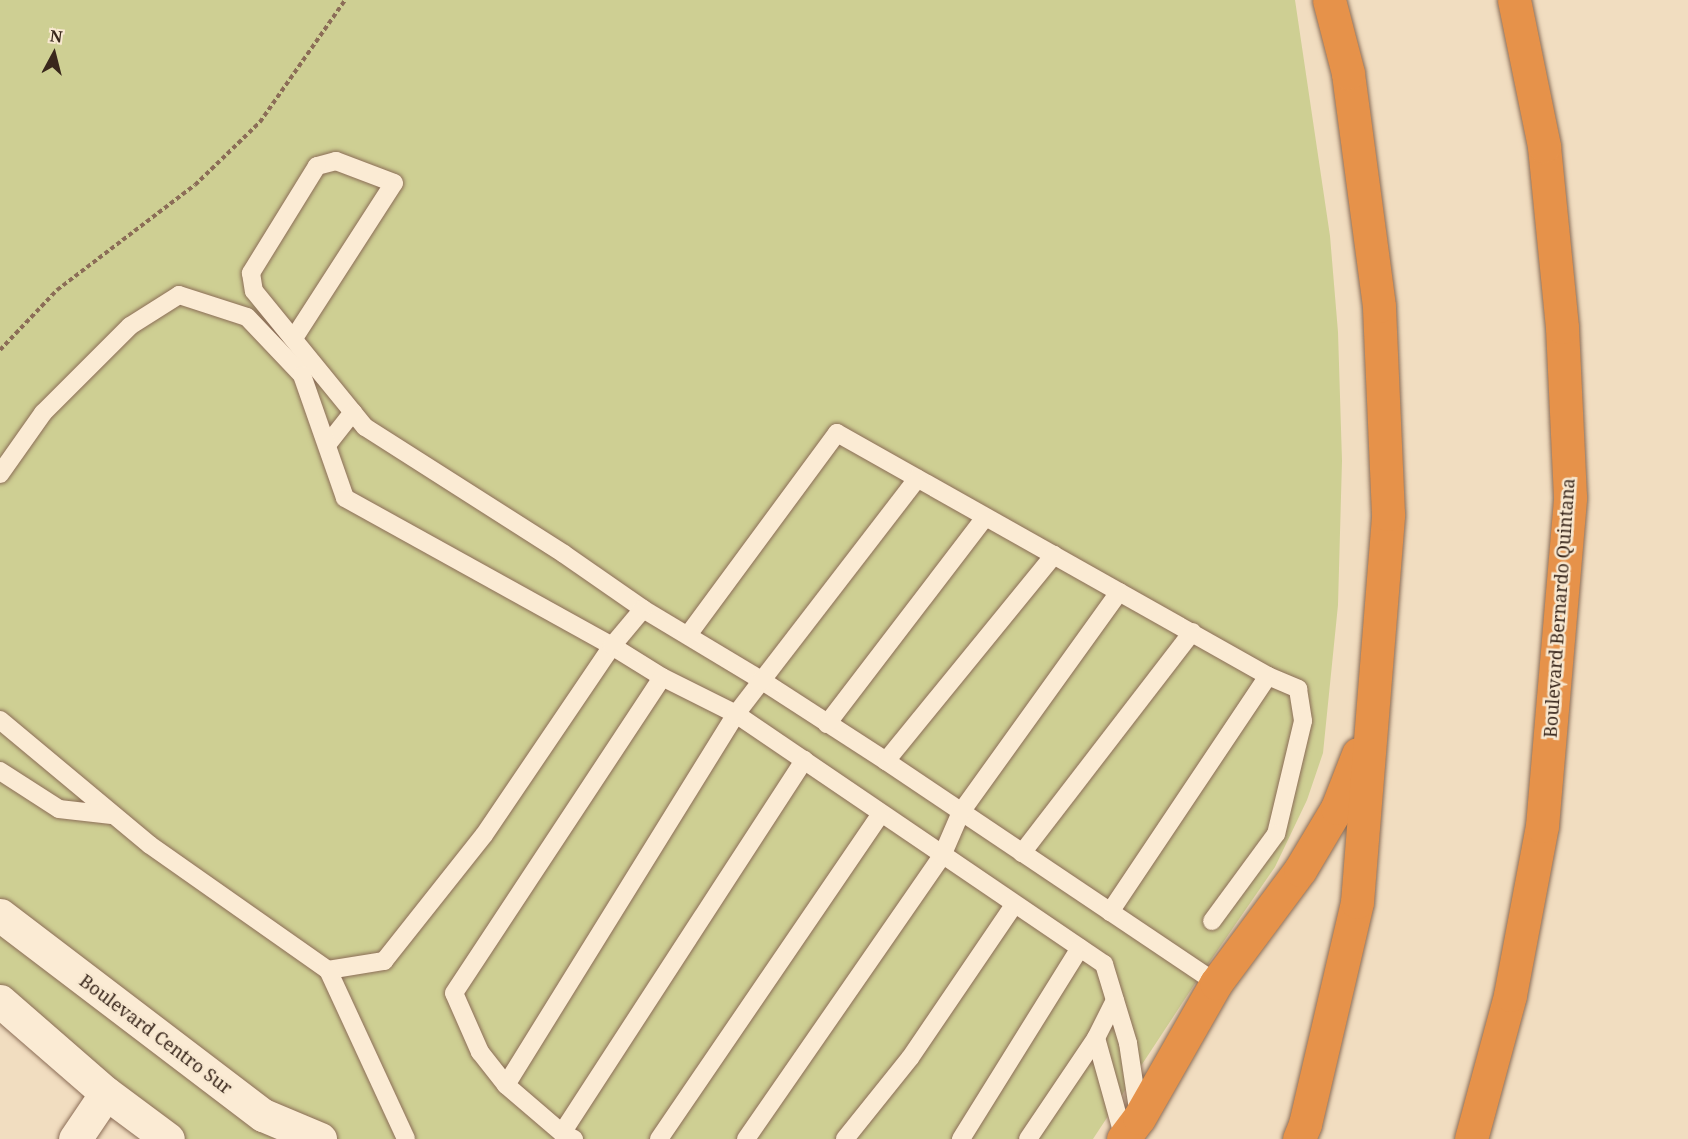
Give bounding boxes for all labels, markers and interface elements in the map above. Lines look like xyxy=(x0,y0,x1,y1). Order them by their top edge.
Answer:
north arrow xyxy=(24,24,84,84)
text: N xyxy=(49,24,64,48)
street label: Boulevard Bernardo Quintana xyxy=(1539,477,1579,739)
street label: Boulevard Centro Sur xyxy=(75,970,237,1098)

